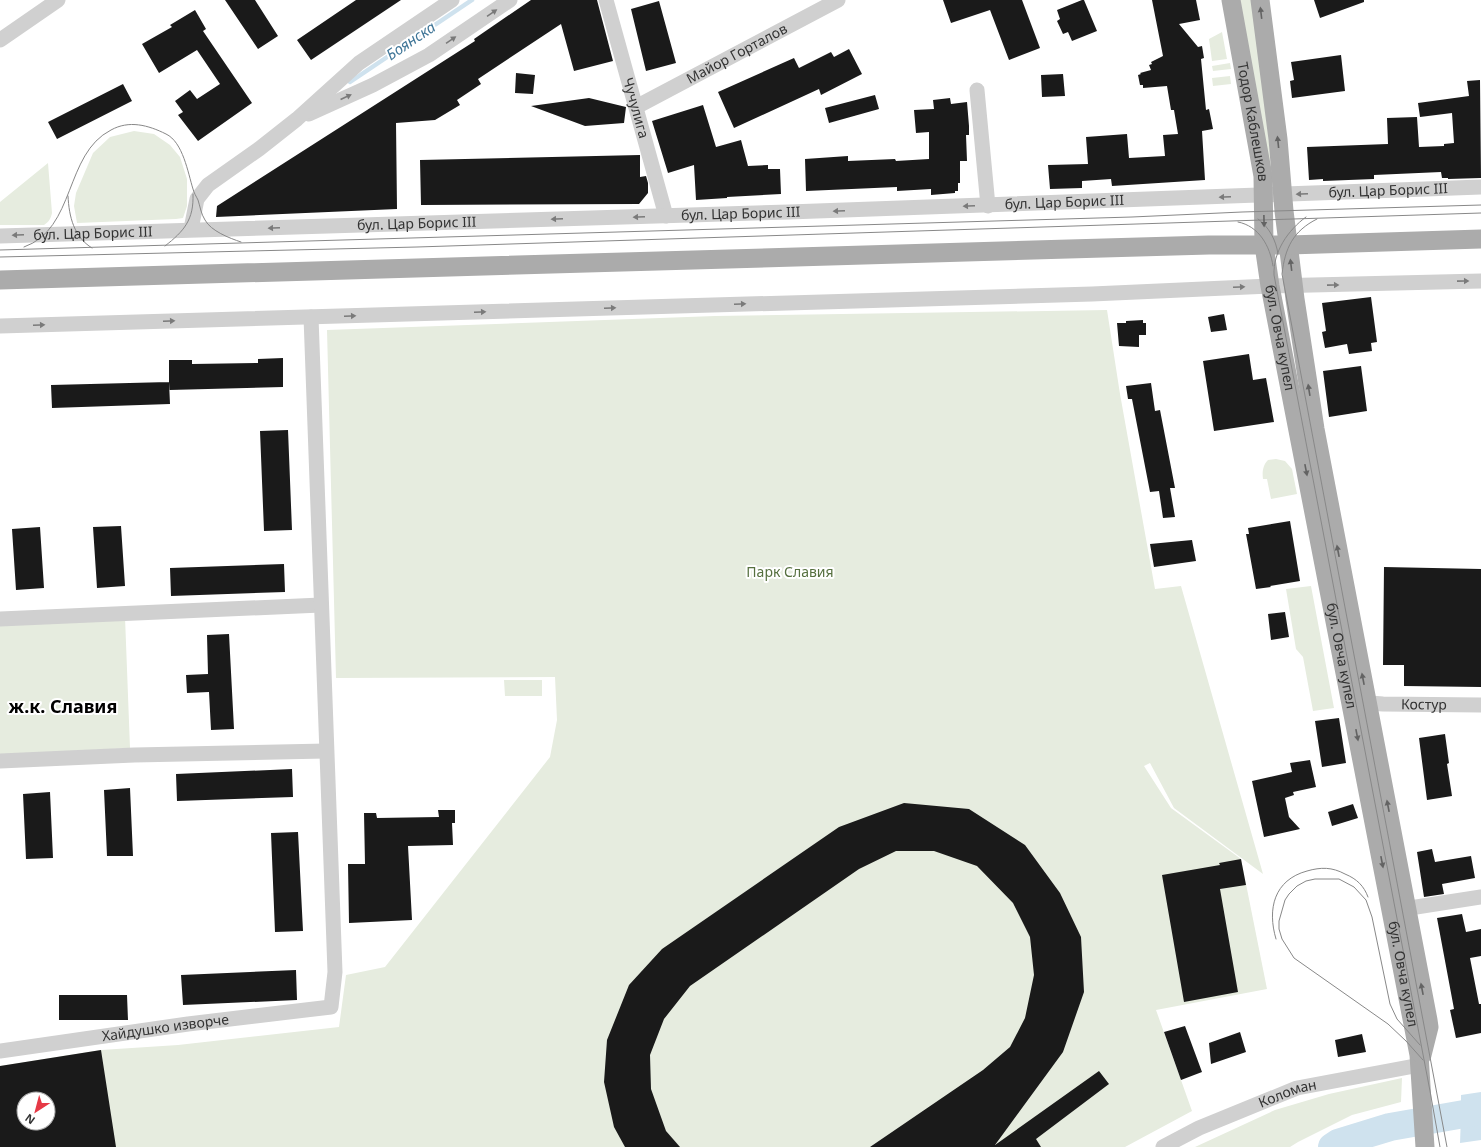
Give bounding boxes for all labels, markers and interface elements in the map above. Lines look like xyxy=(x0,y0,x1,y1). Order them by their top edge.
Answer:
one-way arrow xyxy=(1258,7,1264,19)
one-way arrow xyxy=(486,9,497,17)
water label: Боянска xyxy=(382,16,439,64)
street label: Майор Горталов xyxy=(683,19,790,88)
one-way arrow xyxy=(446,36,456,44)
street label: Тодор Каблешков xyxy=(1234,61,1273,182)
street label: Чучулига xyxy=(619,75,654,140)
one-way arrow xyxy=(340,94,351,100)
one-way arrow xyxy=(1275,136,1282,148)
street label: бул. Цар Борис III xyxy=(1328,178,1448,201)
street label: бул. Цар Борис III xyxy=(1004,190,1125,213)
one-way arrow xyxy=(1296,190,1308,197)
one-way arrow xyxy=(1218,194,1231,200)
street label: бул. Цар Борис III xyxy=(681,202,801,224)
one-way arrow xyxy=(963,203,975,210)
one-way arrow xyxy=(833,207,845,214)
street label: бул. Цар Борис III xyxy=(357,212,477,234)
one-way arrow xyxy=(632,214,645,220)
one-way arrow xyxy=(1261,215,1267,228)
one-way arrow xyxy=(551,216,563,223)
street label: бул. Цар Борис III xyxy=(33,221,153,244)
one-way arrow xyxy=(268,224,280,231)
one-way arrow xyxy=(11,232,24,238)
one-way arrow xyxy=(1288,259,1294,271)
one-way arrow xyxy=(1457,278,1469,285)
one-way arrow xyxy=(1327,281,1339,288)
street label: бул. Овча купел xyxy=(1261,283,1300,392)
one-way arrow xyxy=(1233,284,1245,291)
one-way arrow xyxy=(734,301,746,308)
one-way arrow xyxy=(604,305,617,311)
one-way arrow xyxy=(474,309,487,315)
one-way arrow xyxy=(344,312,356,319)
one-way arrow xyxy=(163,318,176,324)
one-way arrow xyxy=(33,321,45,328)
one-way arrow xyxy=(1306,384,1312,396)
one-way arrow xyxy=(1304,463,1310,476)
one-way arrow xyxy=(1335,545,1341,557)
park label: Парк Славия xyxy=(746,562,834,581)
street label: бул. Овча купел xyxy=(1323,601,1362,710)
one-way arrow xyxy=(1359,673,1365,685)
district label: ж.к. Славия xyxy=(9,694,117,718)
street label: Костур xyxy=(1401,694,1447,714)
one-way arrow xyxy=(1355,729,1361,741)
one-way arrow xyxy=(1384,800,1390,812)
one-way arrow xyxy=(1379,856,1385,868)
street label: бул. Овча купел xyxy=(1384,919,1423,1028)
one-way arrow xyxy=(1419,983,1425,995)
street label: Хайдушко изворче xyxy=(101,1009,230,1045)
street label: Коломан xyxy=(1255,1075,1318,1112)
north arrow xyxy=(16,1091,56,1131)
text: N xyxy=(22,1111,38,1128)

